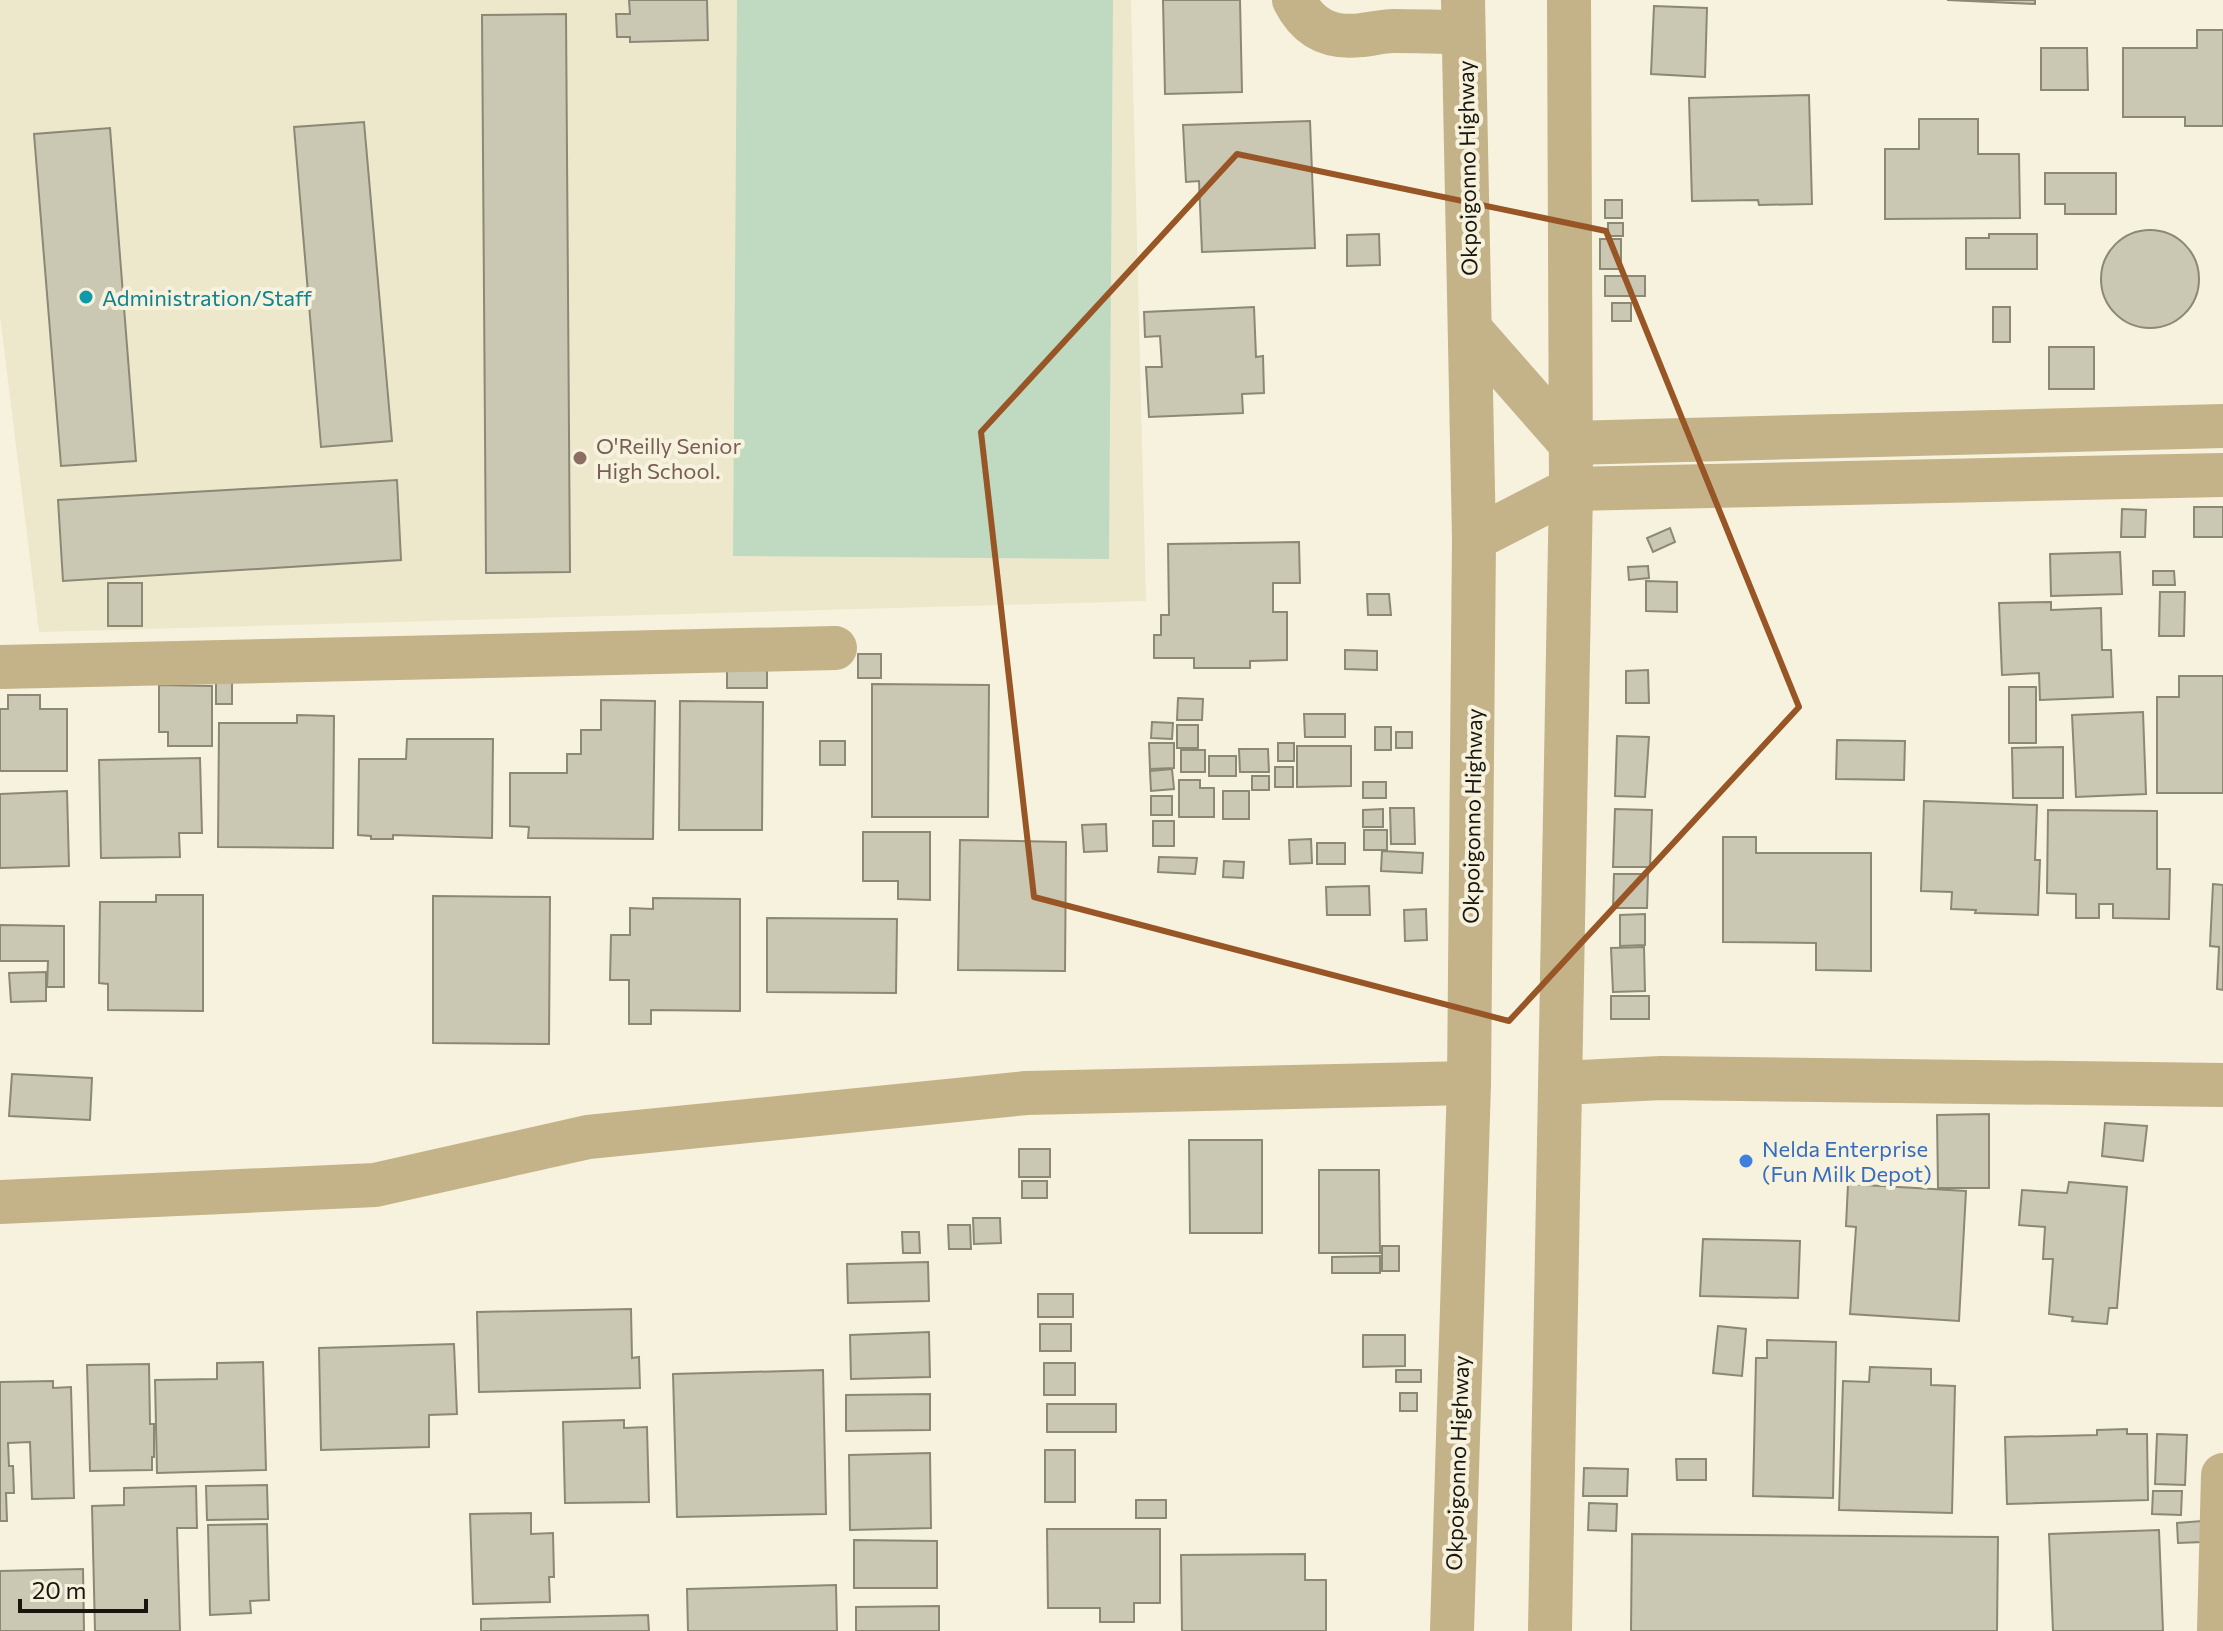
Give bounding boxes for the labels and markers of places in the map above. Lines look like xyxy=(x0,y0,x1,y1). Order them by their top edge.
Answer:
place label: Administration/Staff xyxy=(102,284,312,311)
marker: Administration/Staff xyxy=(77,288,95,306)
place label: O'Reilly Senior High School. xyxy=(596,432,741,484)
marker: O'Reilly Senior High School. xyxy=(571,449,589,467)
place label: Nelda Enterprise (Fun Milk Depot) xyxy=(1762,1135,1932,1187)
marker: Nelda Enterprise (Fun Milk Depot) xyxy=(1737,1152,1755,1170)

